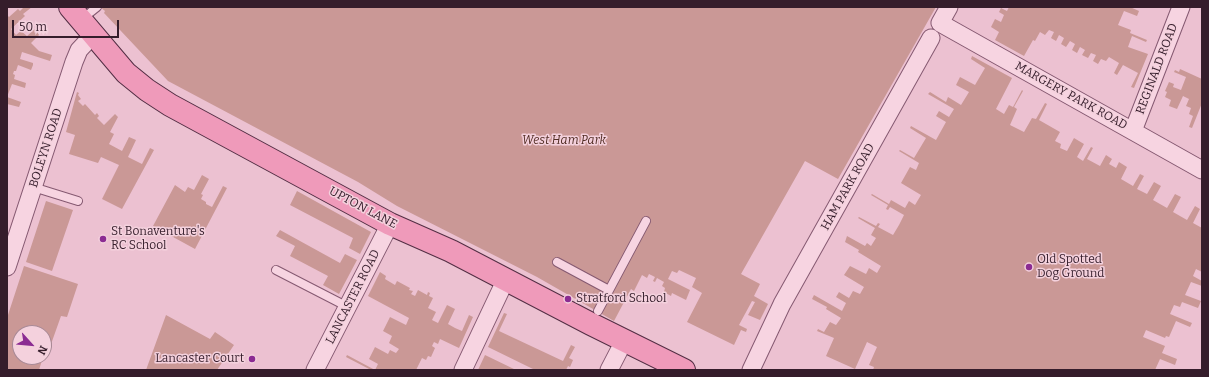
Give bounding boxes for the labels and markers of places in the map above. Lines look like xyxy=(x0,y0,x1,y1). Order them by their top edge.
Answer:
place label: St Bonaventure's RC School xyxy=(111,225,205,253)
marker: St Bonaventure's RC School xyxy=(98,234,108,244)
place label: Old Spotted Dog Ground xyxy=(1037,253,1104,281)
marker: Old Spotted Dog Ground xyxy=(1024,262,1034,272)
place label: Stratford School xyxy=(576,292,666,306)
marker: Stratford School xyxy=(563,294,573,304)
place label: Lancaster Court xyxy=(155,352,244,366)
marker: Lancaster Court xyxy=(247,354,257,364)

